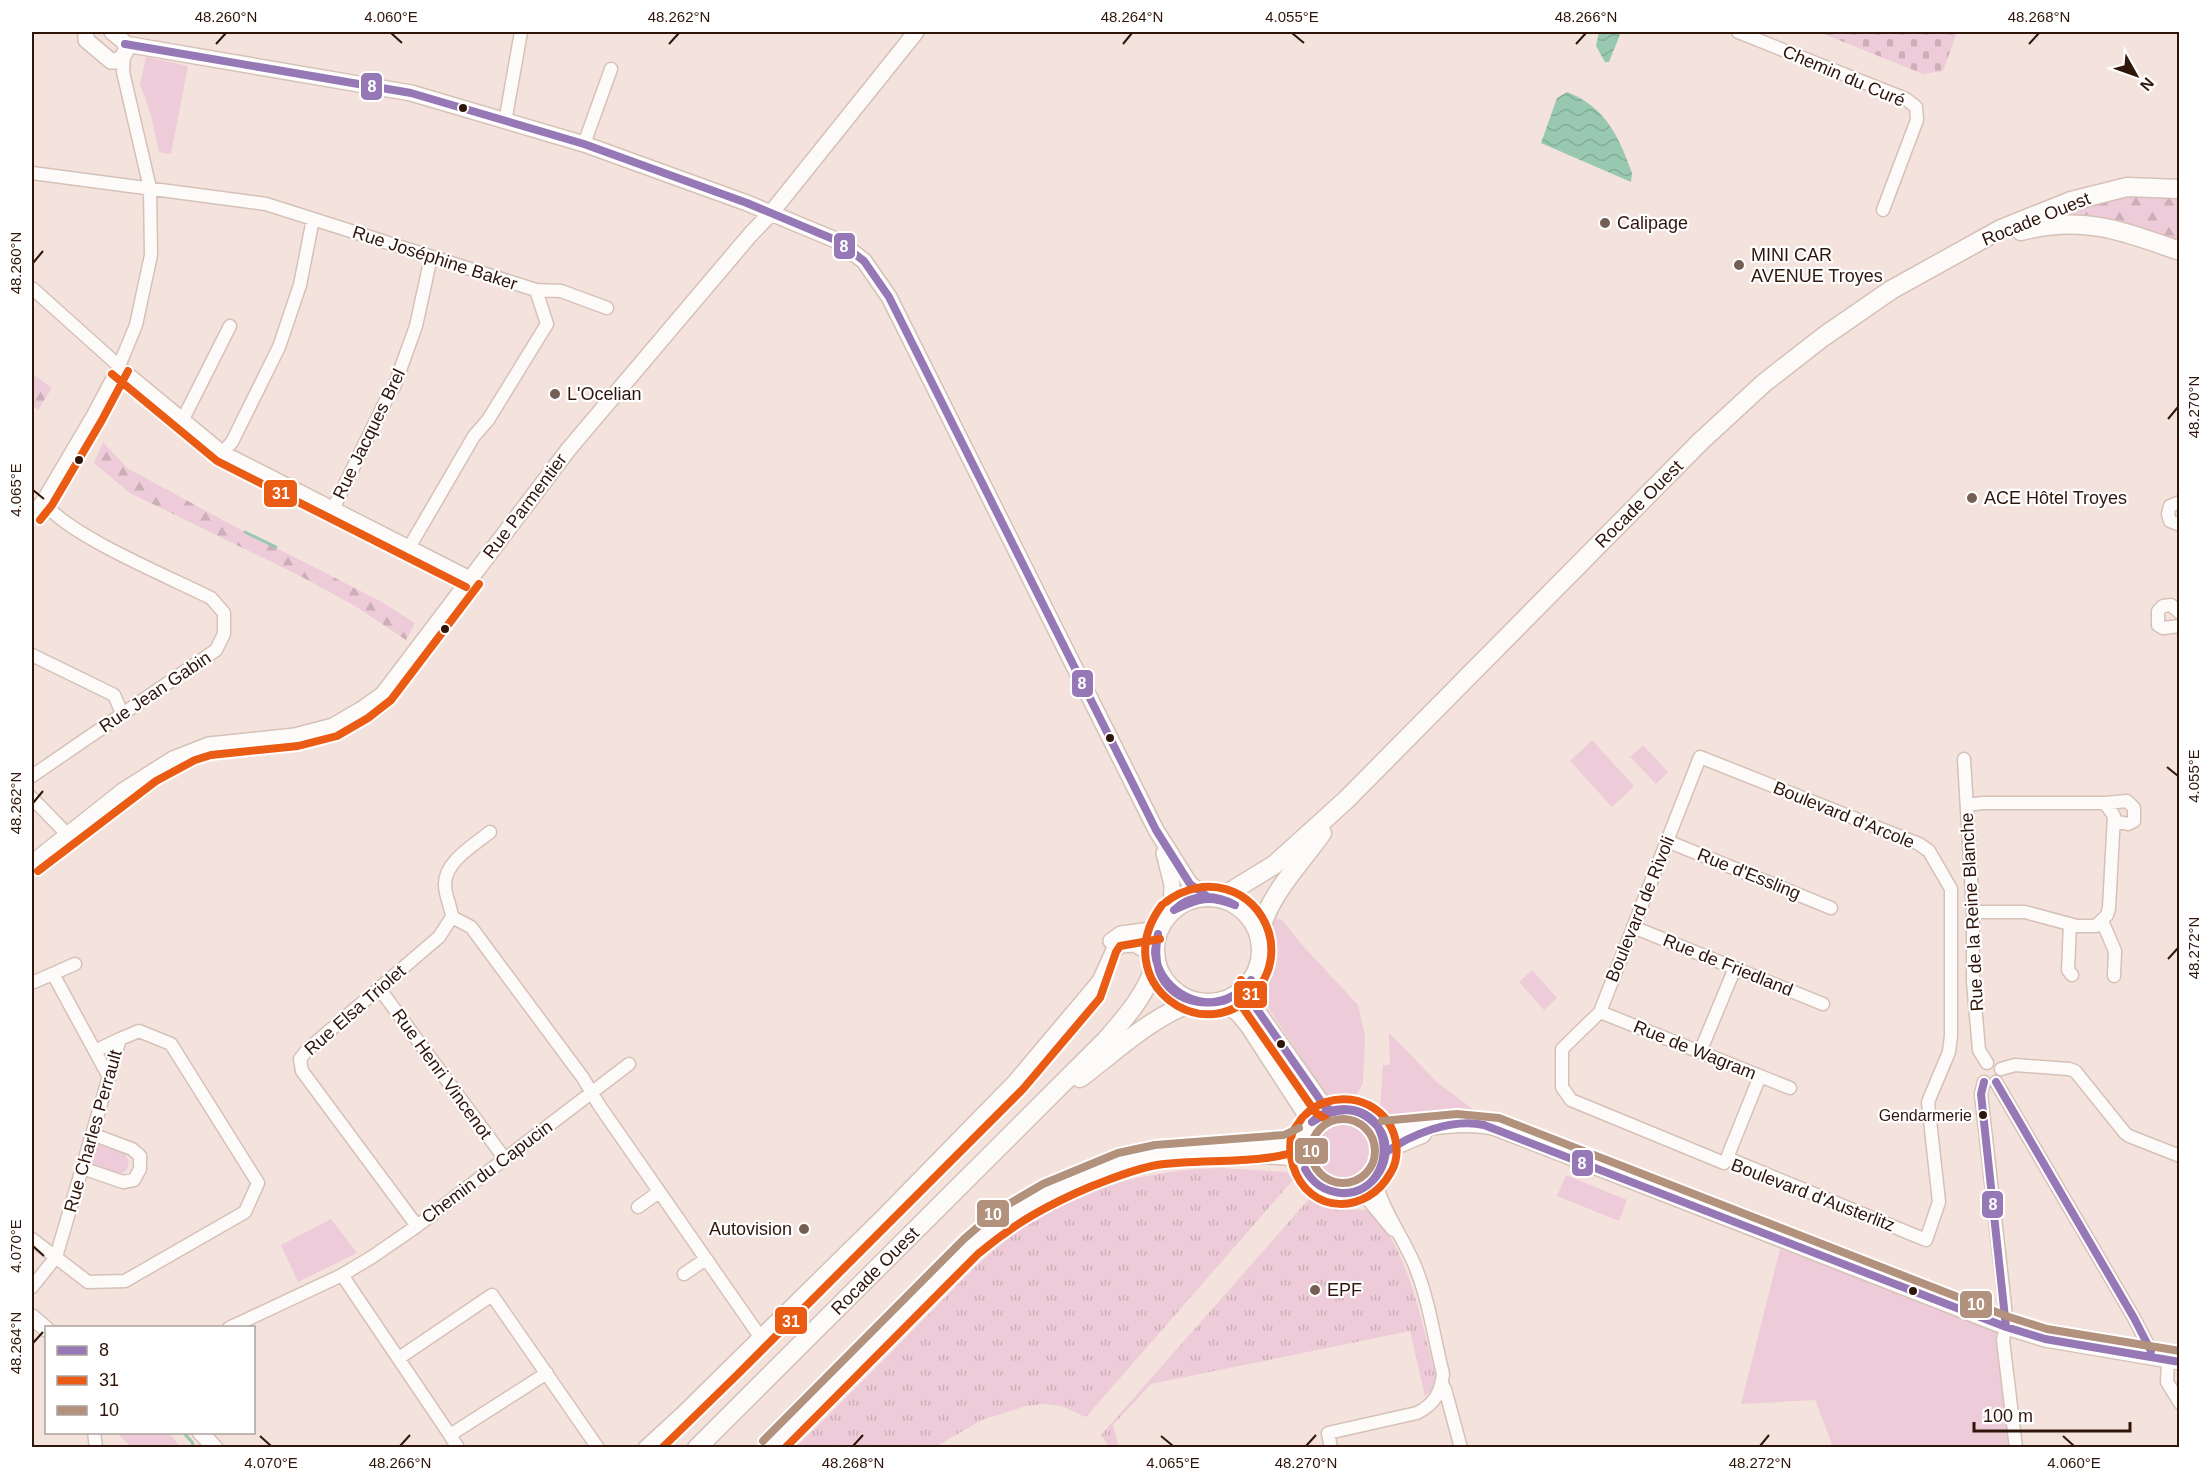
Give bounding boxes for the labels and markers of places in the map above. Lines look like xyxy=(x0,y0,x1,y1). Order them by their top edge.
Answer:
unlabelled marker xyxy=(457,102,469,114)
place label: Calipage xyxy=(1617,213,1688,233)
marker: Calipage xyxy=(1598,216,1612,230)
place label: MINI CAR AVENUE Troyes xyxy=(1751,245,1883,286)
marker: MINI CAR AVENUE Troyes xyxy=(1732,258,1746,272)
place label: L'Ocelian xyxy=(567,384,641,404)
marker: L'Ocelian xyxy=(548,387,562,401)
unlabelled marker xyxy=(73,454,85,466)
place label: ACE Hôtel Troyes xyxy=(1984,488,2127,508)
marker: ACE Hôtel Troyes xyxy=(1965,491,1979,505)
unlabelled marker xyxy=(439,623,451,635)
unlabelled marker xyxy=(1104,732,1116,744)
unlabelled marker xyxy=(1275,1038,1287,1050)
place label: Gendarmerie xyxy=(1879,1107,1972,1124)
marker: Gendarmerie xyxy=(1977,1109,1989,1121)
place label: Autovision xyxy=(709,1219,792,1239)
marker: Autovision xyxy=(797,1222,811,1236)
place label: EPF xyxy=(1327,1280,1362,1300)
marker: EPF xyxy=(1308,1283,1322,1297)
unlabelled marker xyxy=(1907,1285,1919,1297)

